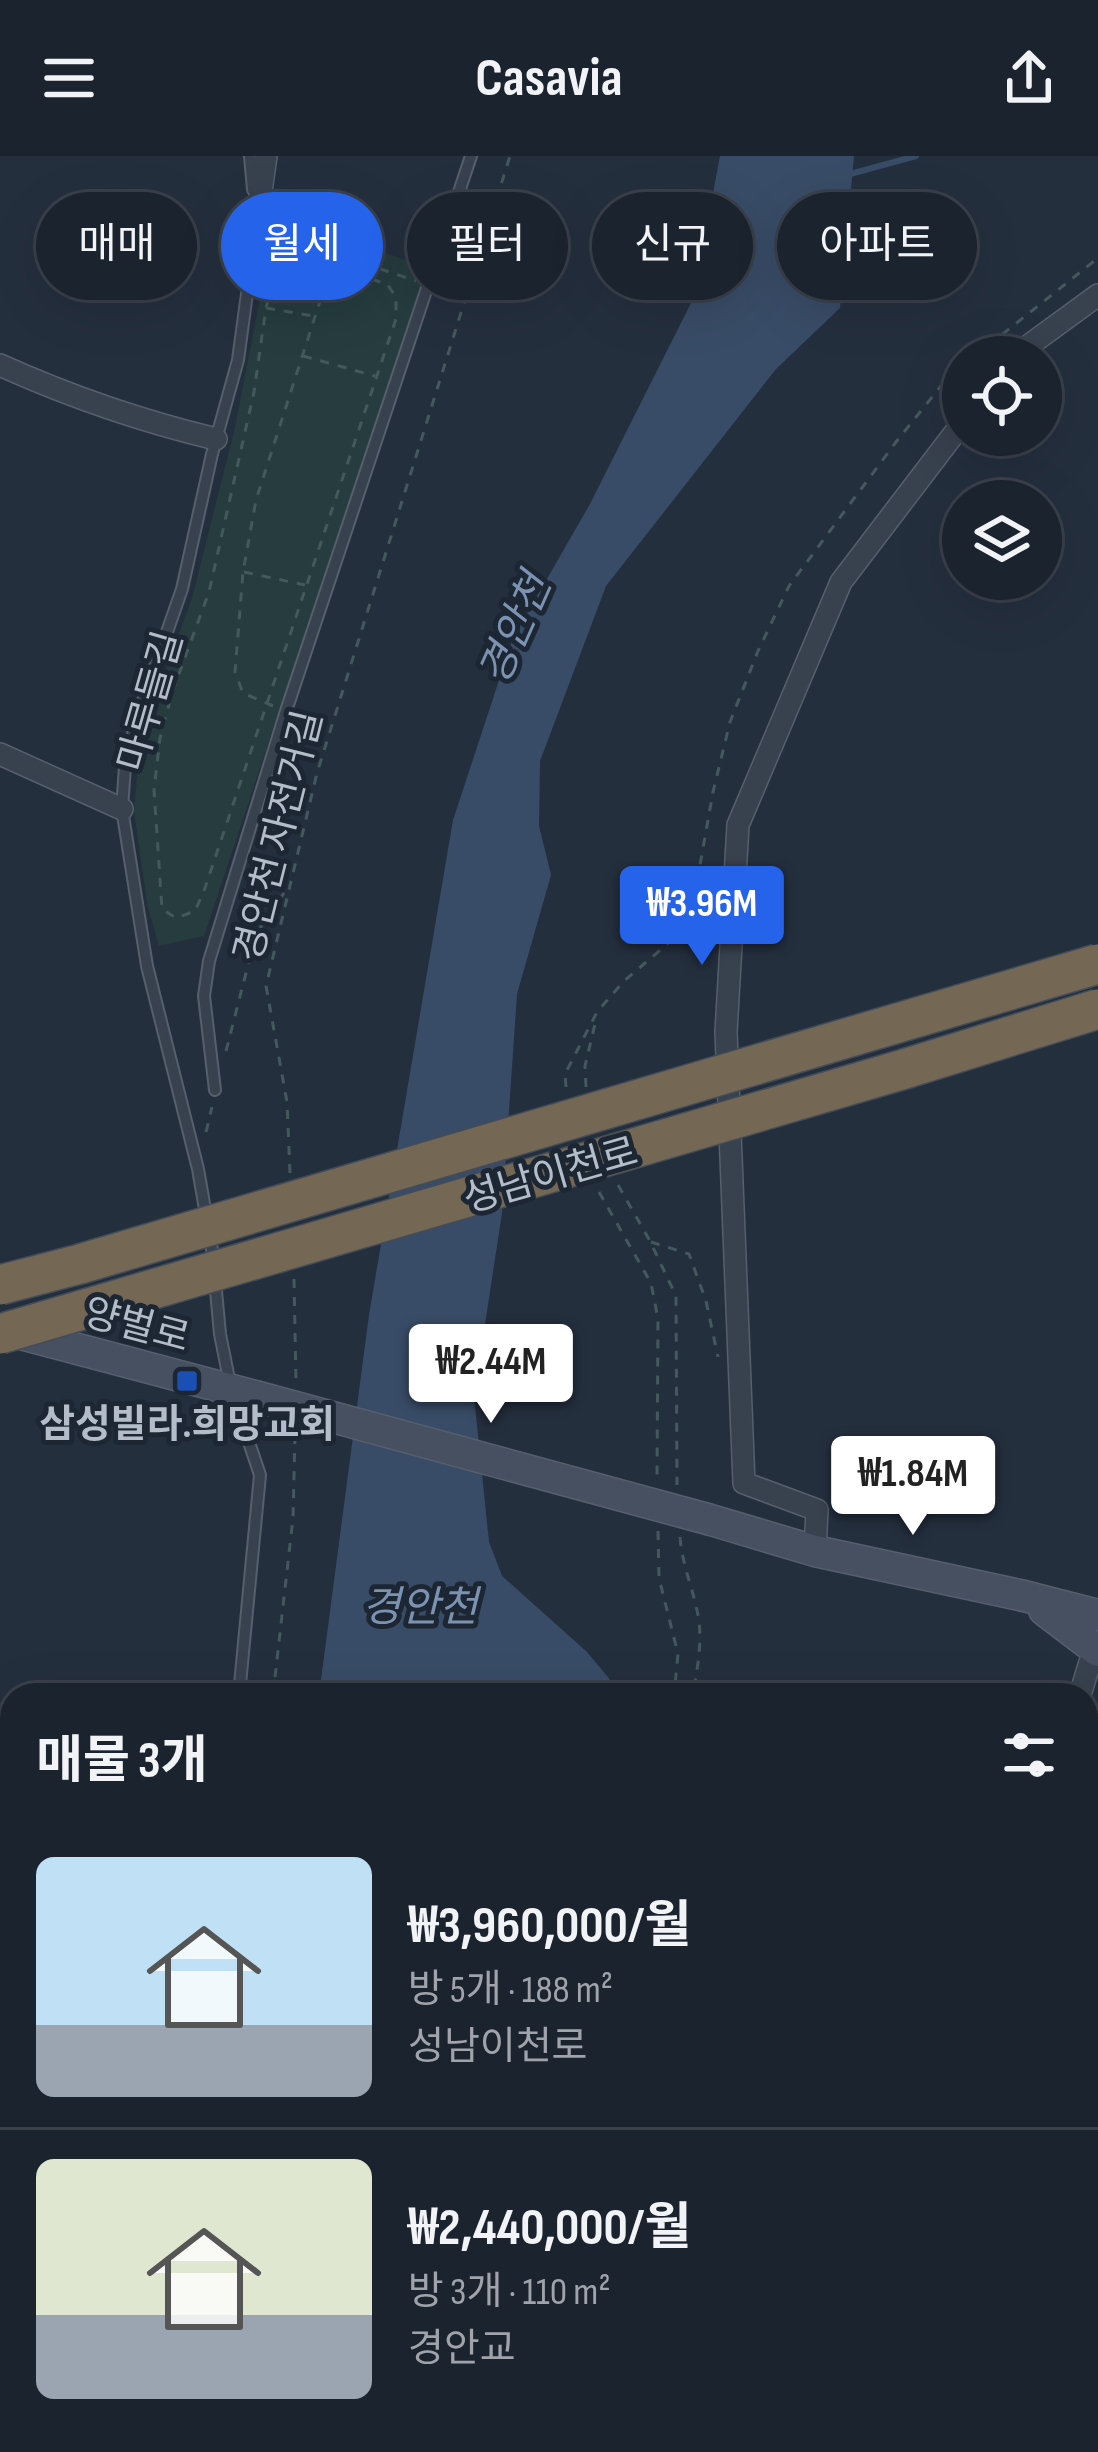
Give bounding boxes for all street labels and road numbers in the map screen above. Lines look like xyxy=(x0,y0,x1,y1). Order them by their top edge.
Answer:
street label: 마루들길 xyxy=(109,626,194,777)
street label: 경안천 자전거길 xyxy=(225,706,333,967)
street label: 성남이천로 xyxy=(458,1129,643,1224)
street label: 양벌로 xyxy=(78,1290,194,1363)

